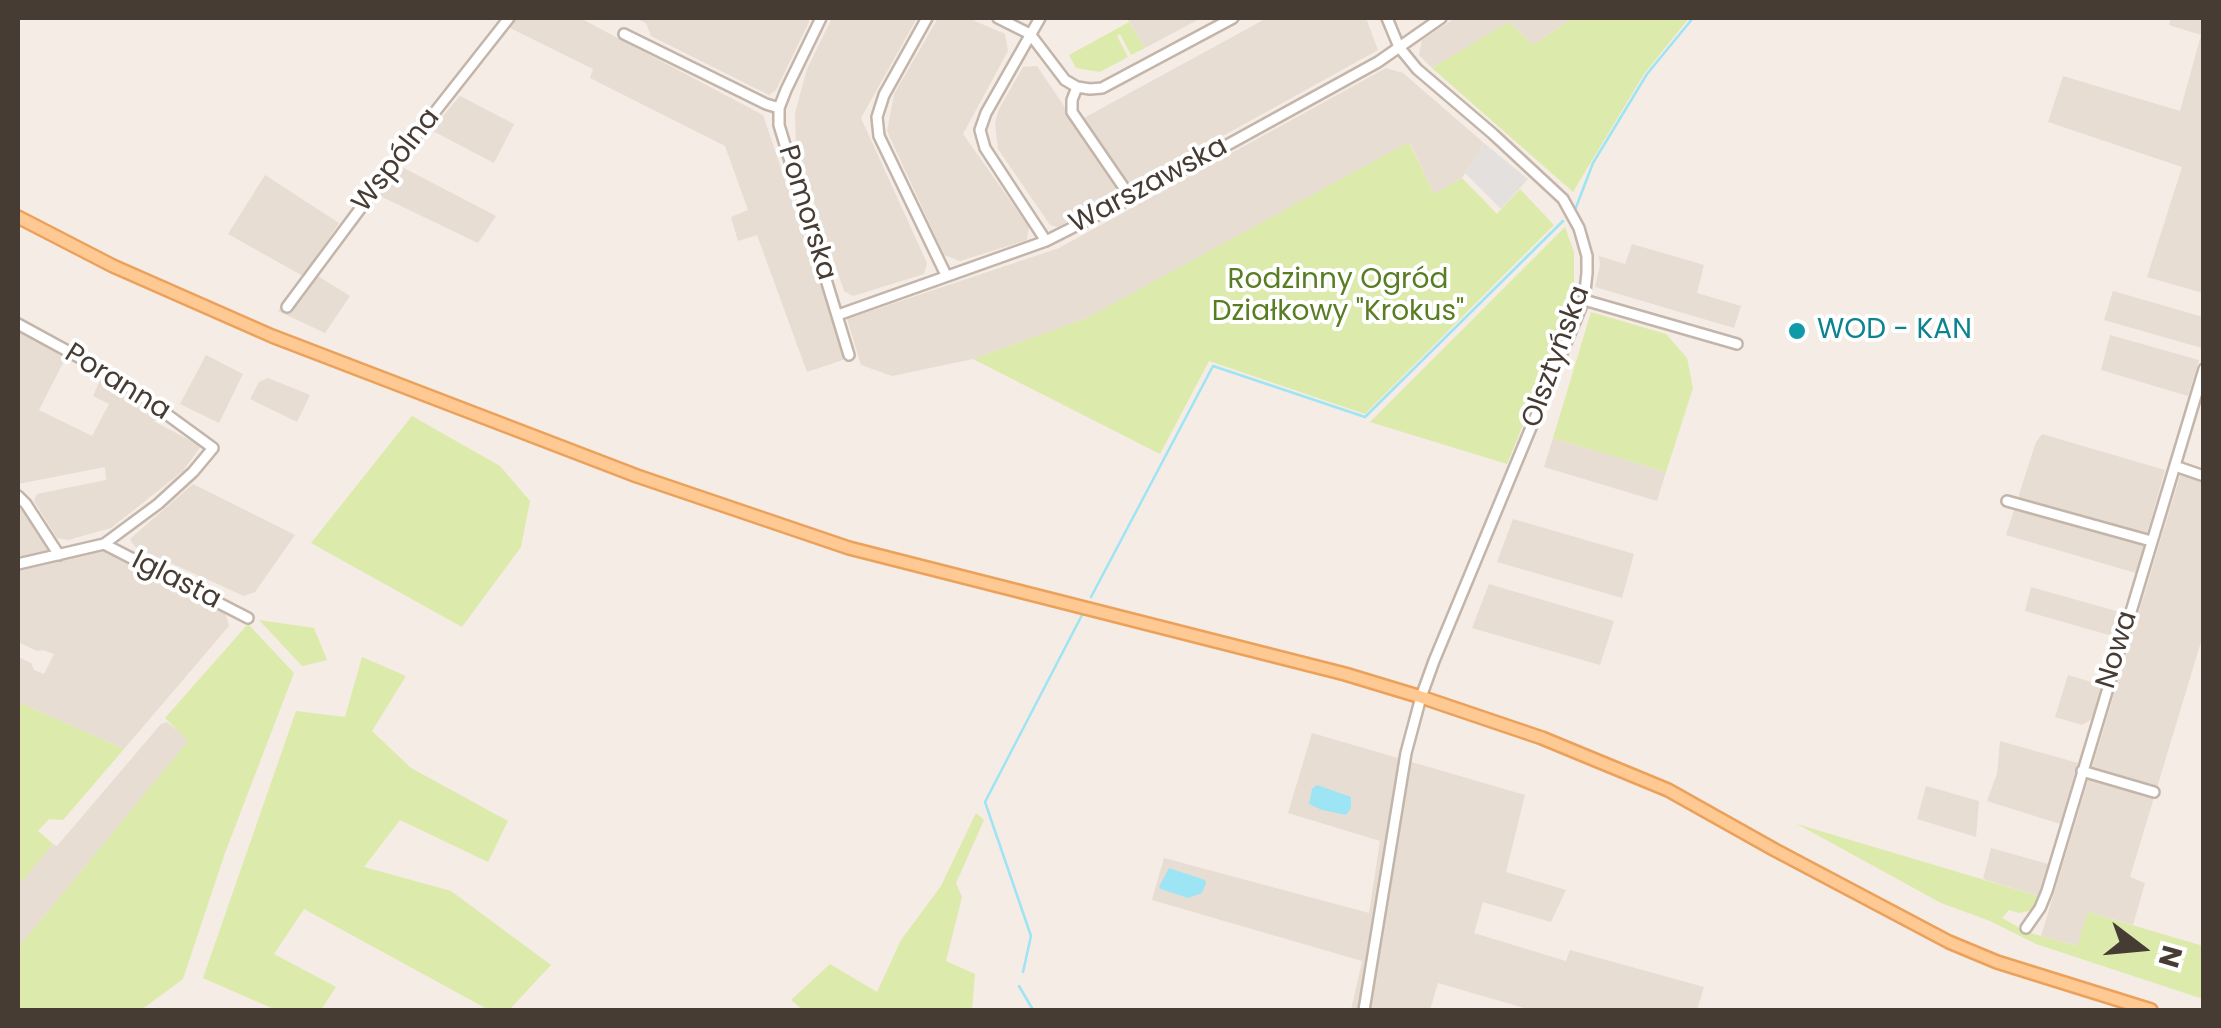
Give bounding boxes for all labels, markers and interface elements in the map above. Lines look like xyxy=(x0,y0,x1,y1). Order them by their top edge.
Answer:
street label: Wspólna xyxy=(346,102,448,220)
street label: Warszawska xyxy=(1064,130,1234,242)
street label: Pomorska xyxy=(770,141,842,285)
park label: Rodzinny Ogród Działkowy "Krokus" xyxy=(1212,264,1464,330)
street label: Olsztyńska xyxy=(1516,282,1598,432)
place label: WOD - KAN xyxy=(1817,314,1972,348)
marker: WOD - KAN xyxy=(1786,320,1808,342)
street label: Poranna xyxy=(58,337,176,429)
street label: Iglasta xyxy=(126,544,226,618)
street label: Nowa xyxy=(2090,607,2146,693)
north arrow xyxy=(2091,898,2191,998)
text: N xyxy=(2149,941,2192,972)

